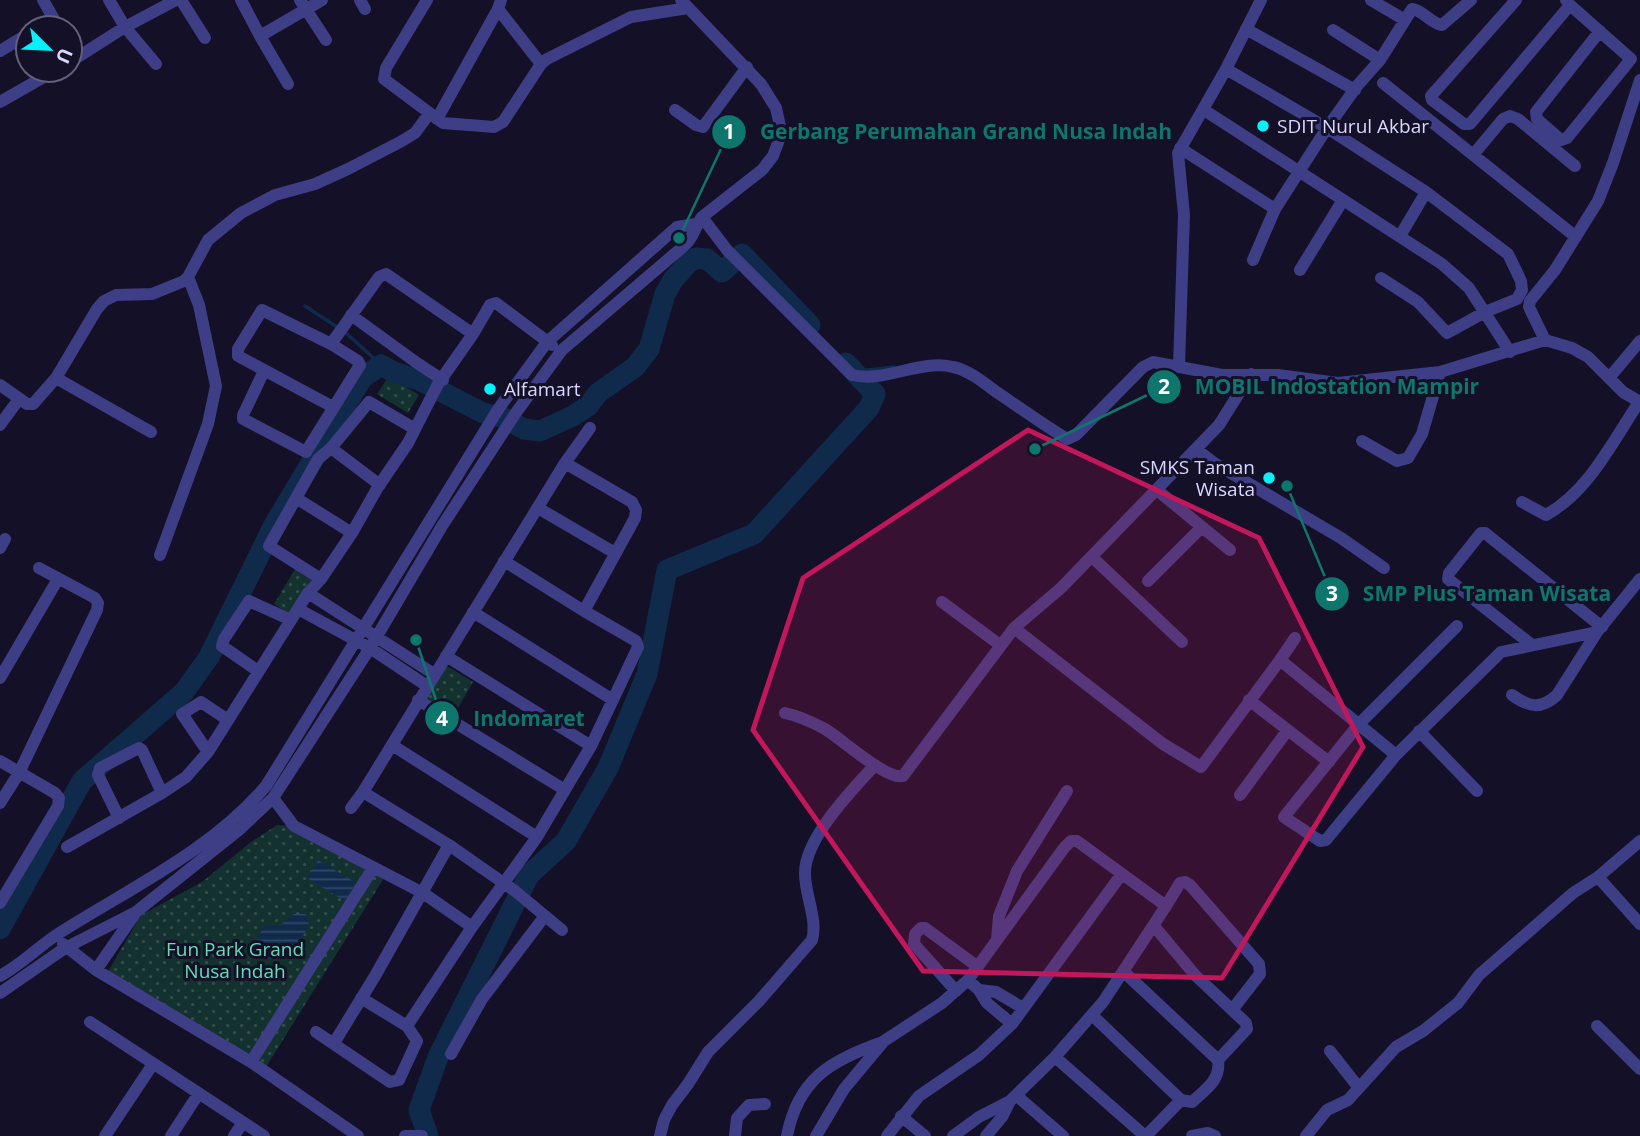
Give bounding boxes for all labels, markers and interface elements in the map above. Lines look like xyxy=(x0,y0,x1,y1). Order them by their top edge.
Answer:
north arrow xyxy=(14,14,84,84)
text: U xyxy=(50,44,79,68)
callout: Gerbang Perumahan Grand Nusa Indah xyxy=(711,111,1186,153)
place label: SDIT Nurul Akbar xyxy=(1277,113,1429,139)
text: 1 xyxy=(723,117,735,145)
text: Gerbang Perumahan Grand Nusa Indah xyxy=(760,117,1172,145)
marker: SDIT Nurul Akbar xyxy=(1255,118,1271,134)
callout: MOBIL Indostation Mampir xyxy=(1146,366,1493,408)
text: 2 xyxy=(1158,372,1170,400)
text: MOBIL Indostation Mampir xyxy=(1195,372,1480,400)
place label: Alfamart xyxy=(504,376,581,402)
marker: Alfamart xyxy=(482,381,498,397)
place label: SMKS Taman Wisata xyxy=(1140,454,1255,502)
marker: SMKS Taman Wisata xyxy=(1261,470,1277,486)
callout: SMP Plus Taman Wisata xyxy=(1314,573,1625,615)
text: 3 xyxy=(1326,579,1338,607)
text: SMP Plus Taman Wisata xyxy=(1363,579,1611,607)
callout: Indomaret xyxy=(424,697,599,739)
text: 4 xyxy=(436,704,448,732)
text: Indomaret xyxy=(473,704,585,732)
park label: Fun Park Grand Nusa Indah xyxy=(166,936,304,984)

